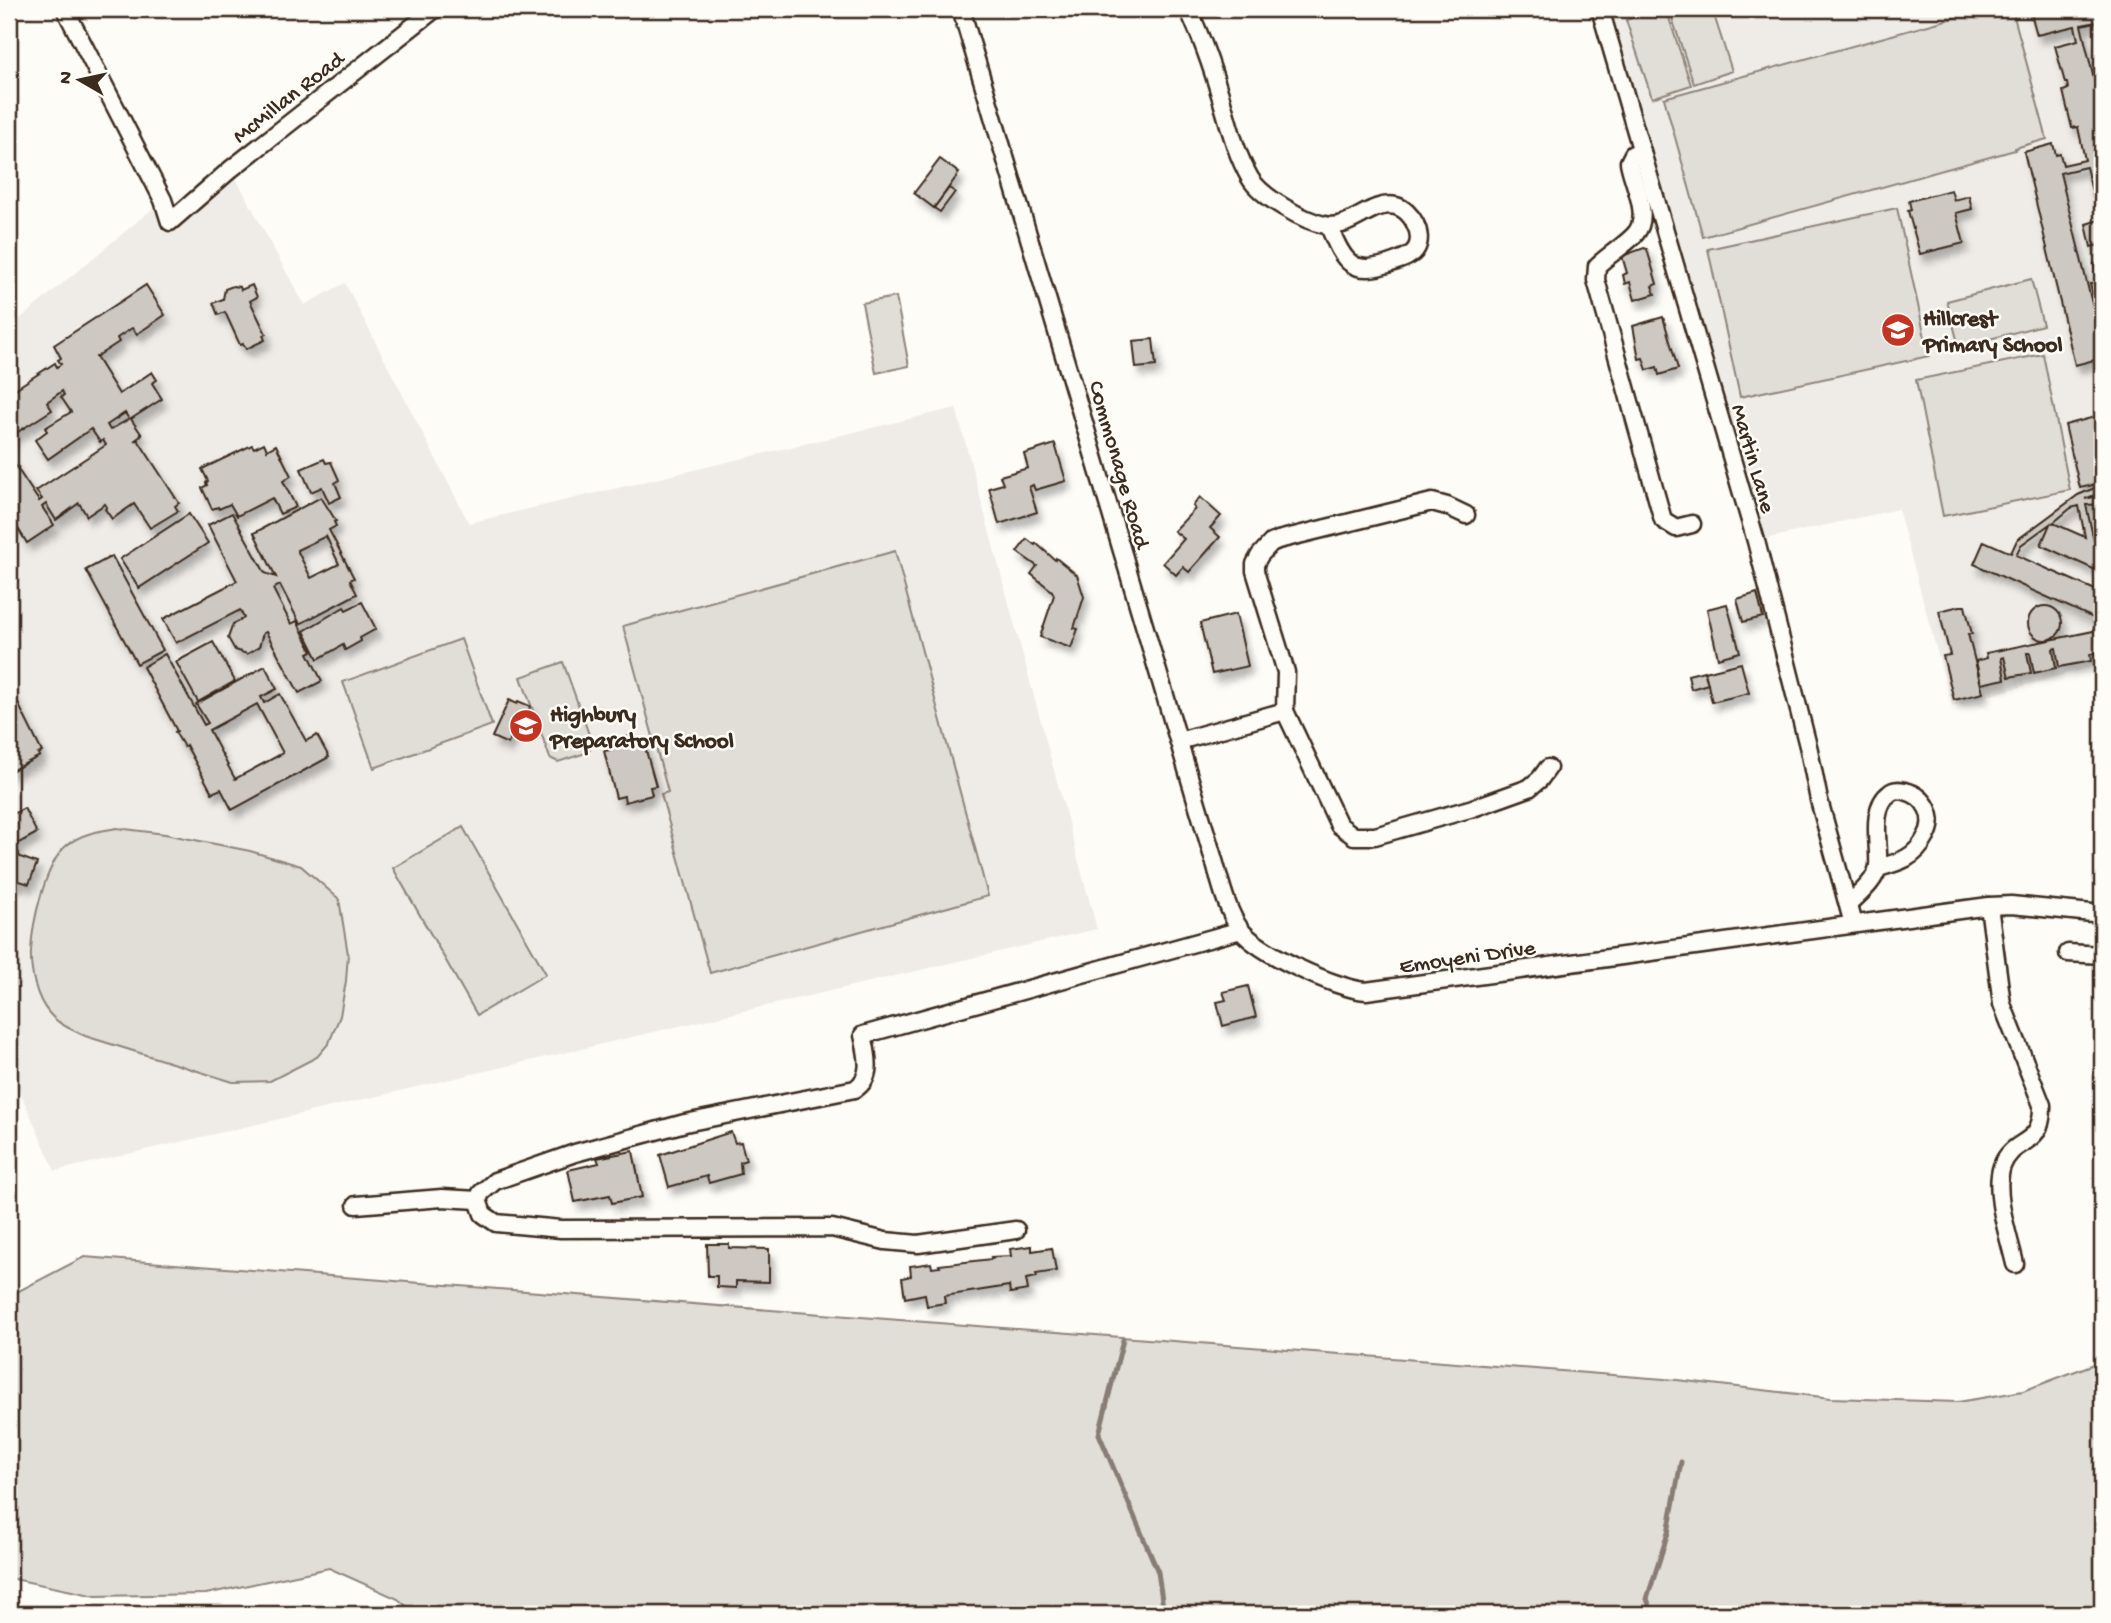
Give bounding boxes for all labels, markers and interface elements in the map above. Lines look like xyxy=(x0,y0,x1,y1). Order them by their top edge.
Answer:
north arrow xyxy=(46,46,116,116)
street label: McMillan Road xyxy=(228,46,352,151)
text: N xyxy=(54,70,79,86)
place label: Hillcrest Primary School xyxy=(1921,307,2063,360)
school or university icon: Hillcrest Primary School xyxy=(1879,311,1917,349)
street label: Commonage Road xyxy=(1081,378,1155,553)
street label: Martin Lane xyxy=(1723,402,1780,517)
place label: Highbury Preparatory School xyxy=(548,703,734,756)
school or university icon: Highbury Preparatory School xyxy=(507,707,545,745)
street label: Emoyeni Drive xyxy=(1398,935,1538,981)

